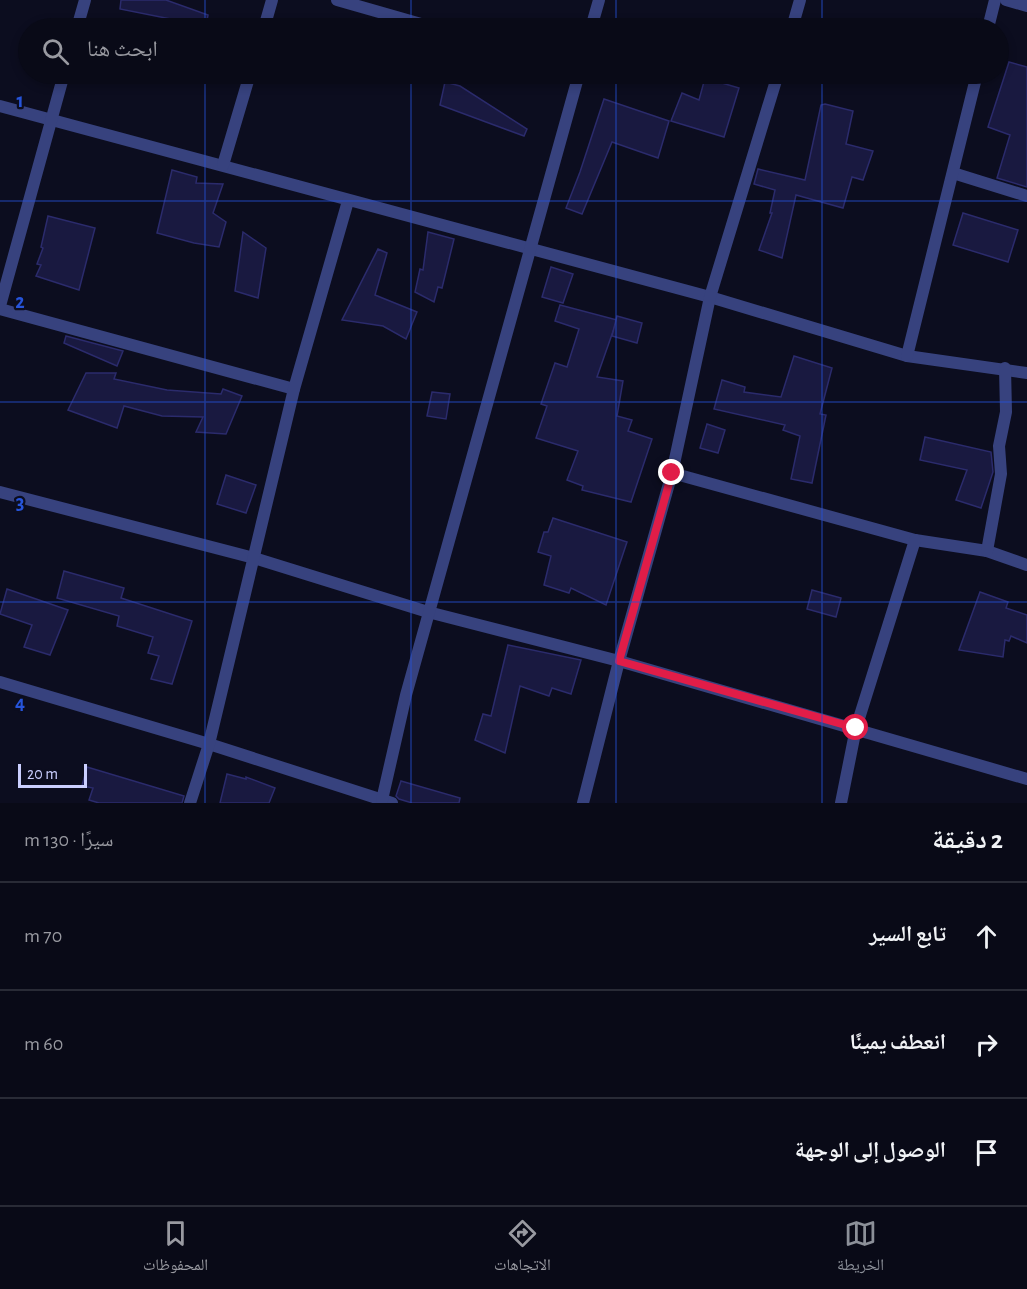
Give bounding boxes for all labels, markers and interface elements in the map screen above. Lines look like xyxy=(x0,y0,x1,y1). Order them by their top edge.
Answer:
search box xyxy=(18,18,1009,84)
icon: search xyxy=(39,35,72,68)
text: ابحث هنا xyxy=(87,38,158,60)
text: 1 xyxy=(16,91,24,111)
text: 2 xyxy=(15,292,25,312)
route end xyxy=(658,459,684,485)
text: 3 xyxy=(16,493,24,513)
text: 4 xyxy=(15,693,25,713)
route start xyxy=(842,714,868,740)
scale bar xyxy=(18,761,87,788)
text: 20 m xyxy=(27,766,58,782)
text: 2 دقيقة xyxy=(932,827,1003,853)
text: سيرًا · 130 m xyxy=(24,830,113,850)
icon: ahead xyxy=(970,920,1003,953)
text: تابع السير xyxy=(869,923,946,945)
text: 70 m xyxy=(24,926,62,946)
icon: right xyxy=(970,1028,1003,1061)
text: انعطف يمينًا xyxy=(849,1031,946,1053)
text: 60 m xyxy=(24,1034,63,1054)
icon: arrive xyxy=(970,1136,1003,1169)
text: الوصول إلى الوجهة xyxy=(795,1139,946,1161)
tab: المحفوظات xyxy=(143,1217,208,1280)
tab: الاتجاهات xyxy=(494,1217,551,1280)
tab: الخريطة xyxy=(837,1217,884,1280)

